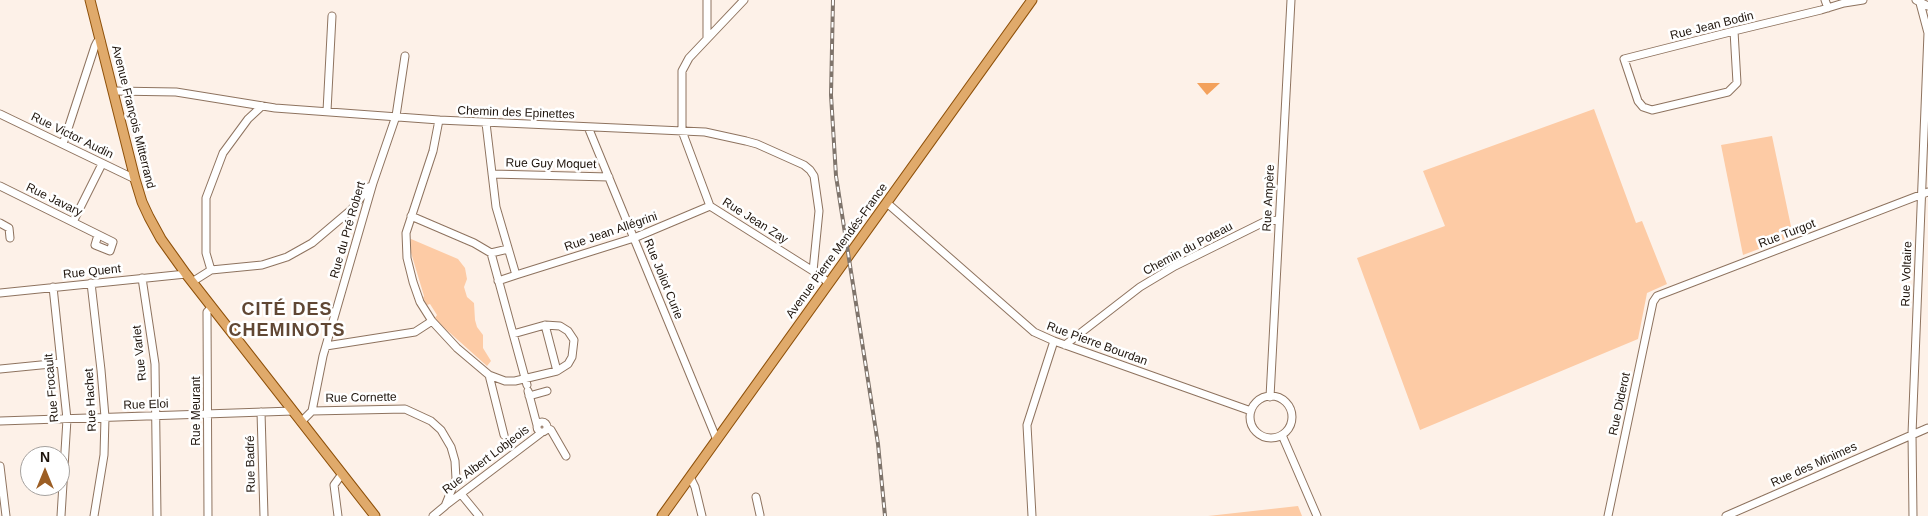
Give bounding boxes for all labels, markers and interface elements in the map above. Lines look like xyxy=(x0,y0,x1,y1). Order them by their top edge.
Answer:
street label: Rue Jean Bodin xyxy=(1669,9,1755,43)
street label: Avenue François Mitterrand xyxy=(108,44,158,190)
street label: Chemin des Epinettes xyxy=(457,104,575,122)
street label: Rue Victor Audin xyxy=(28,110,116,162)
street label: Rue Guy Moquet xyxy=(506,156,596,172)
street label: Rue Ampère xyxy=(1260,164,1278,232)
street label: Rue Javary xyxy=(24,180,84,220)
street label: Rue du Pré Robert xyxy=(327,180,369,280)
street label: Avenue Pierre Mendés-France xyxy=(783,181,891,321)
street label: Rue Jean Zay xyxy=(720,195,790,247)
street label: Rue Jean Allégrini xyxy=(563,209,659,255)
street label: Rue Turgot xyxy=(1757,217,1817,251)
street label: Chemin du Poteau xyxy=(1141,219,1235,279)
street label: Rue Joliot Curie xyxy=(640,237,686,321)
street label: Rue Voltaire xyxy=(1899,241,1915,307)
street label: Rue Quent xyxy=(62,262,122,282)
district label: CITÉ DES CHEMINOTS xyxy=(227,299,347,342)
street label: Rue Pierre Bourdan xyxy=(1045,319,1149,369)
street label: Rue Varlet xyxy=(130,324,150,382)
street label: Rue Frocault xyxy=(42,353,62,423)
street label: Rue Hachet xyxy=(82,368,100,432)
street label: Rue Diderot xyxy=(1606,371,1634,437)
street label: Rue Meurant xyxy=(190,376,204,446)
street label: Rue Cornette xyxy=(325,390,397,406)
street label: Rue Eloi xyxy=(123,397,169,413)
street label: Rue Albert Lobjeois xyxy=(440,423,532,497)
street label: Rue Badré xyxy=(243,435,259,493)
street label: Rue des Minimes xyxy=(1769,440,1859,490)
north arrow xyxy=(20,446,70,496)
text: N xyxy=(40,449,50,465)

